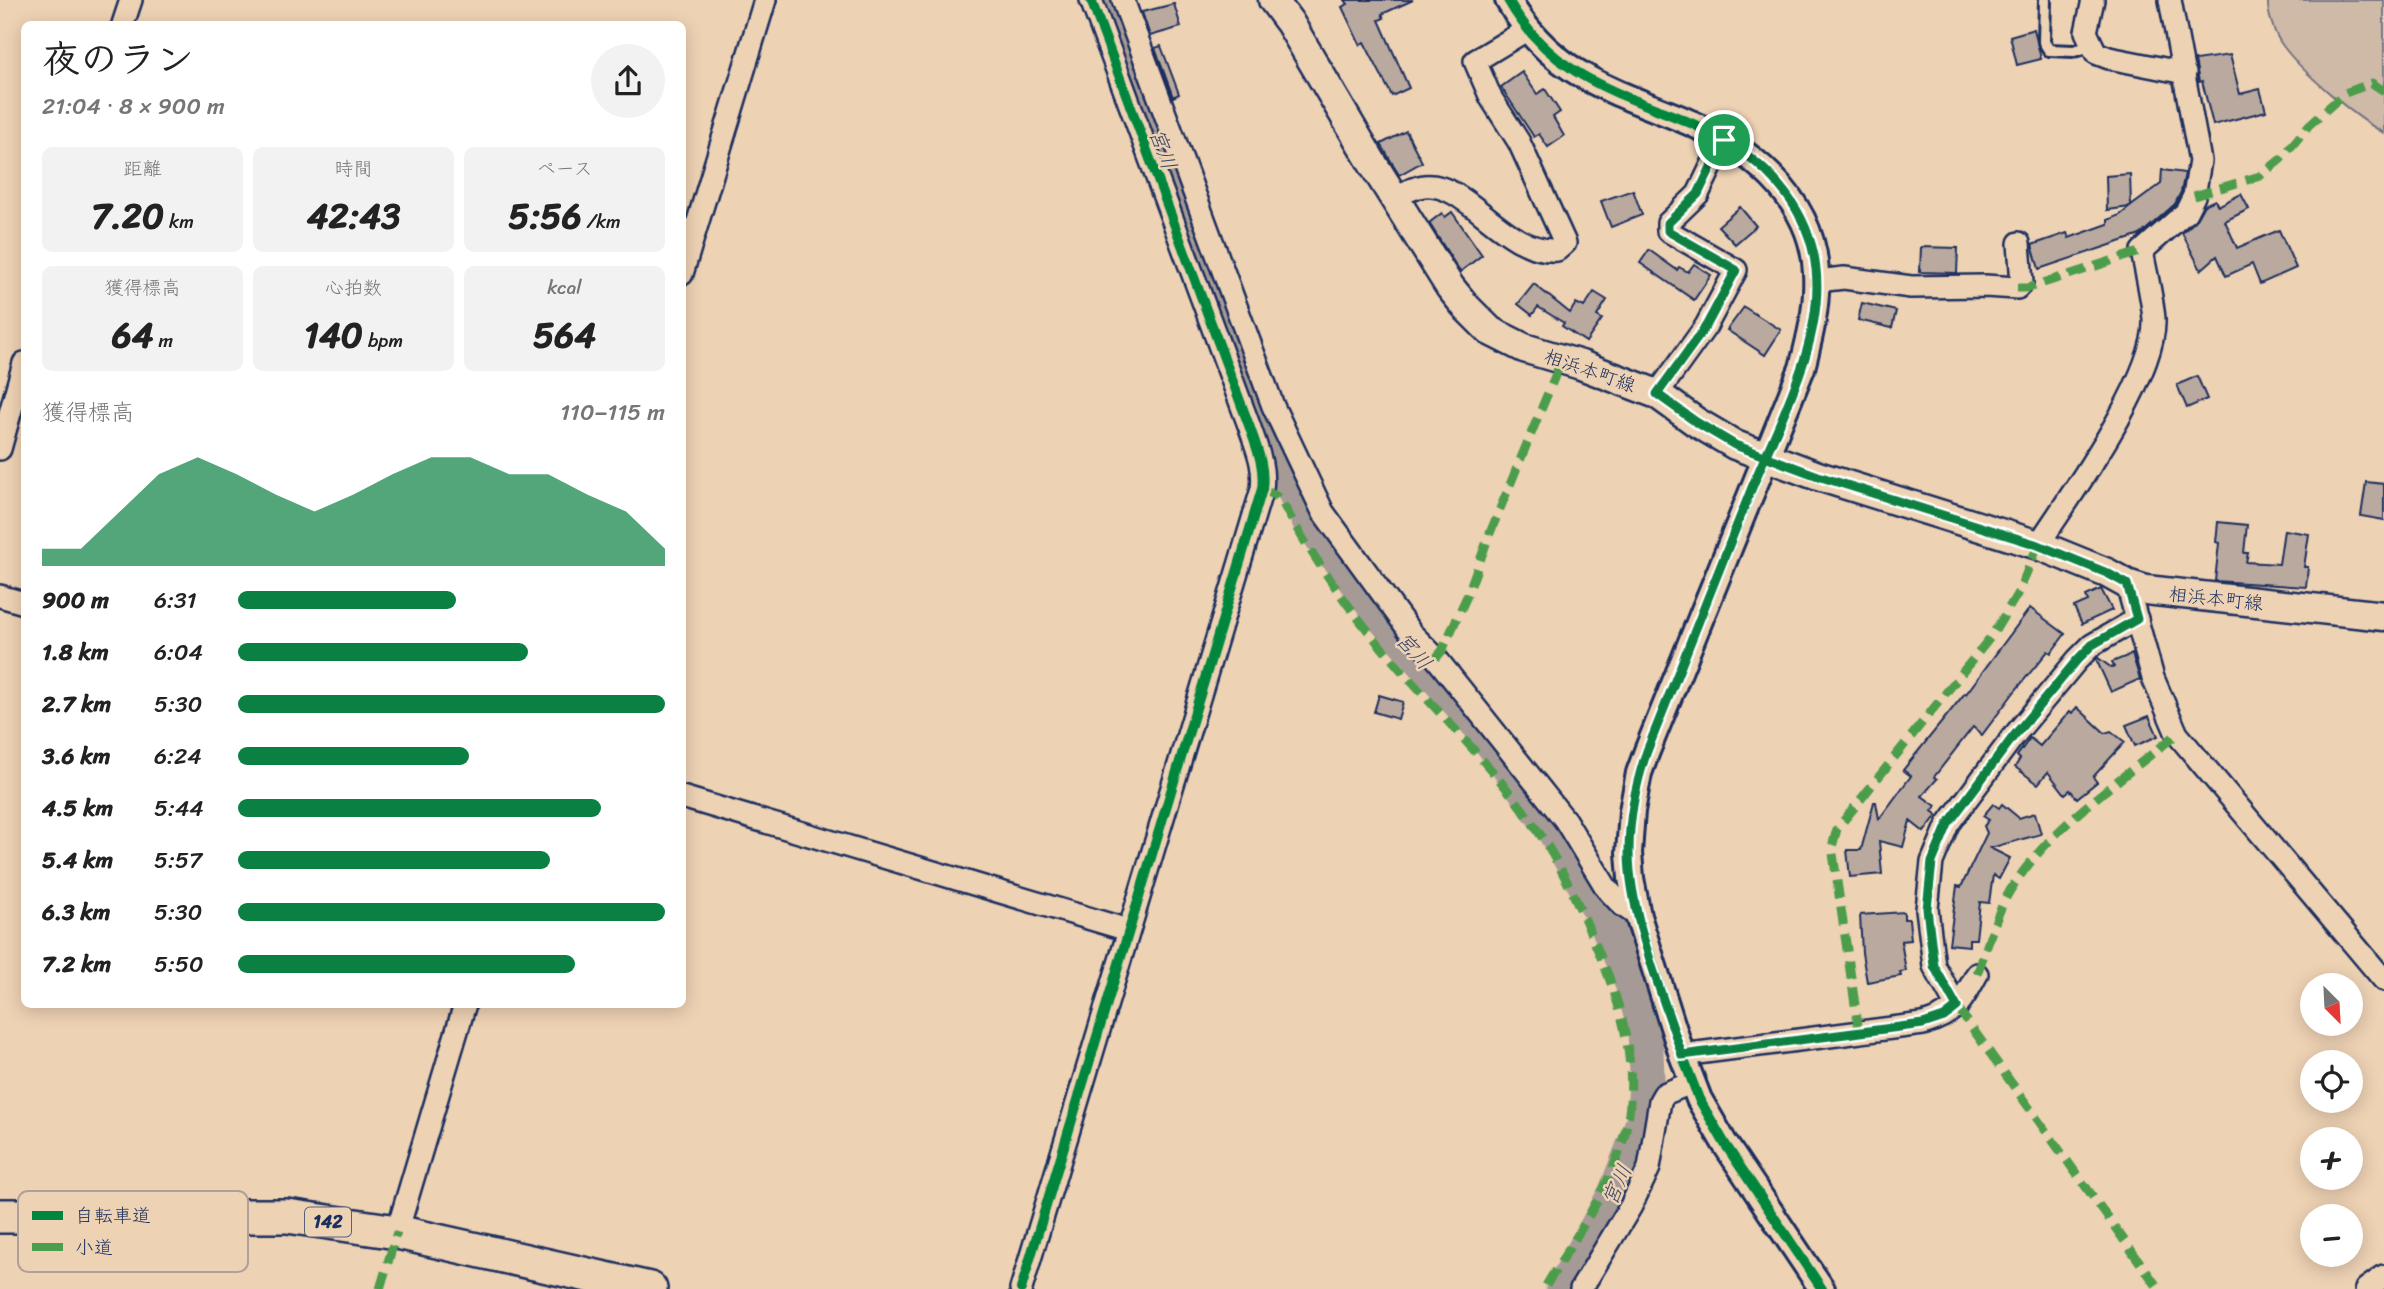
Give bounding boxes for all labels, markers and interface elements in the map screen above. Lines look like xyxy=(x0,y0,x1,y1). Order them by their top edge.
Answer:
text: 夜のラン xyxy=(42,26,194,93)
button: share xyxy=(591,44,665,118)
text: 21:04 · 8 × 900 m xyxy=(42,86,225,127)
pin xyxy=(1694,110,1754,170)
icon: arrive xyxy=(1705,121,1743,159)
water label: 宮川 xyxy=(1138,123,1188,175)
text: 距離 xyxy=(123,152,162,185)
text: 時間 xyxy=(334,152,373,185)
text: ペース xyxy=(537,152,592,185)
text: 7.20 xyxy=(91,185,164,247)
text: 42:43 xyxy=(307,185,400,247)
text: 5:56 xyxy=(508,185,582,247)
text: km xyxy=(164,205,194,238)
text: /km xyxy=(582,205,621,238)
text: 獲得標高 xyxy=(104,271,181,304)
text: 心拍数 xyxy=(325,271,382,304)
text: kcal xyxy=(547,271,582,304)
text: 64 xyxy=(112,304,154,366)
text: 140 xyxy=(304,304,363,366)
text: 564 xyxy=(533,304,596,366)
text: m xyxy=(154,324,173,357)
text: bpm xyxy=(363,324,403,357)
street label: 相浜本町線 xyxy=(1540,339,1640,402)
text: 獲得標高 xyxy=(42,392,134,433)
text: 110–115 m xyxy=(560,392,665,433)
street label: 相浜本町線 xyxy=(2167,577,2265,620)
text: 900 m xyxy=(42,580,109,621)
text: 6:31 xyxy=(154,580,197,621)
water label: 宮川 xyxy=(1386,623,1442,679)
text: 1.8 km xyxy=(42,632,109,673)
text: 6:04 xyxy=(154,632,203,673)
text: 2.7 km xyxy=(42,684,111,725)
text: 5:30 xyxy=(154,684,202,725)
text: 3.6 km xyxy=(42,736,111,777)
text: 6:24 xyxy=(154,736,202,777)
text: 4.5 km xyxy=(42,788,113,829)
text: 5:44 xyxy=(154,788,204,829)
text: 5.4 km xyxy=(42,840,113,881)
text: 5:57 xyxy=(154,840,202,881)
text: 6.3 km xyxy=(42,892,111,933)
text: 5:30 xyxy=(154,892,202,933)
text: 7.2 km xyxy=(42,944,111,985)
text: 5:50 xyxy=(154,944,204,985)
north arrow xyxy=(2300,973,2362,1036)
map controls xyxy=(2300,973,2363,1267)
button: locate xyxy=(2300,1050,2363,1113)
button: + xyxy=(2300,1127,2363,1190)
water label: 宮川 xyxy=(1591,1158,1643,1212)
legend xyxy=(18,1191,248,1272)
text: 自転車道 xyxy=(75,1199,151,1232)
button: − xyxy=(2300,1204,2363,1267)
road number: 142 xyxy=(305,1208,351,1237)
text: 小道 xyxy=(75,1231,113,1264)

